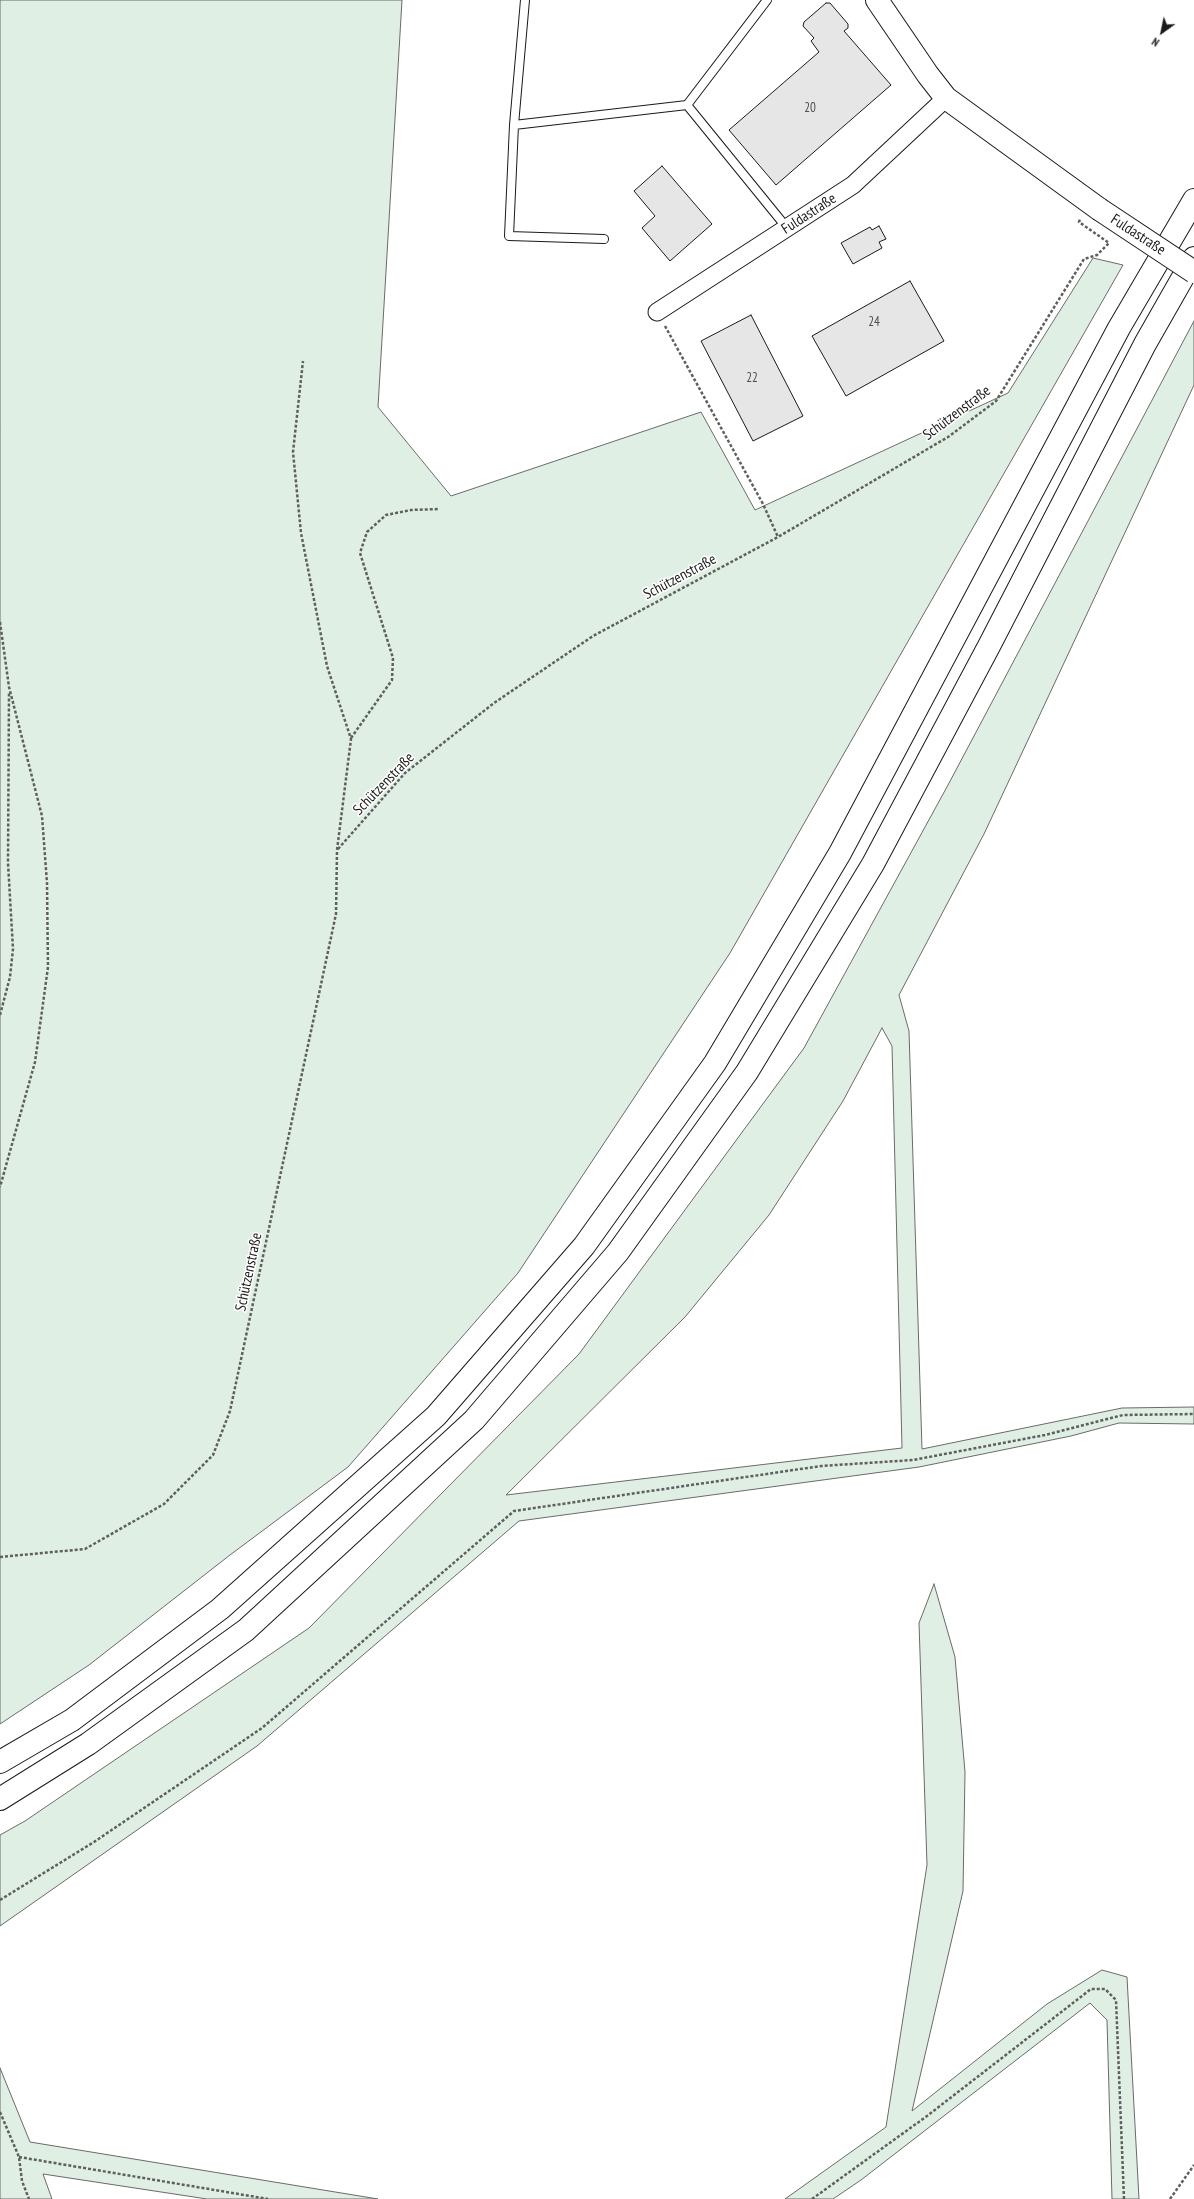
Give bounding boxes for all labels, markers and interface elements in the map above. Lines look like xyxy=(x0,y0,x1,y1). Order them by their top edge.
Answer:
north arrow xyxy=(1142,12,1182,52)
text: N xyxy=(1149,35,1162,50)
house number: 20 xyxy=(804,100,816,116)
street label: Fuldastraße xyxy=(778,190,840,238)
street label: Fuldastraße xyxy=(1107,211,1169,259)
house number: 24 xyxy=(868,314,880,330)
house number: 22 xyxy=(746,370,758,386)
street label: Schützenstraße xyxy=(920,382,994,444)
street label: Schützenstraße xyxy=(641,550,719,604)
street label: Schützenstraße xyxy=(350,749,418,819)
street label: Schützenstraße xyxy=(232,1231,266,1313)

